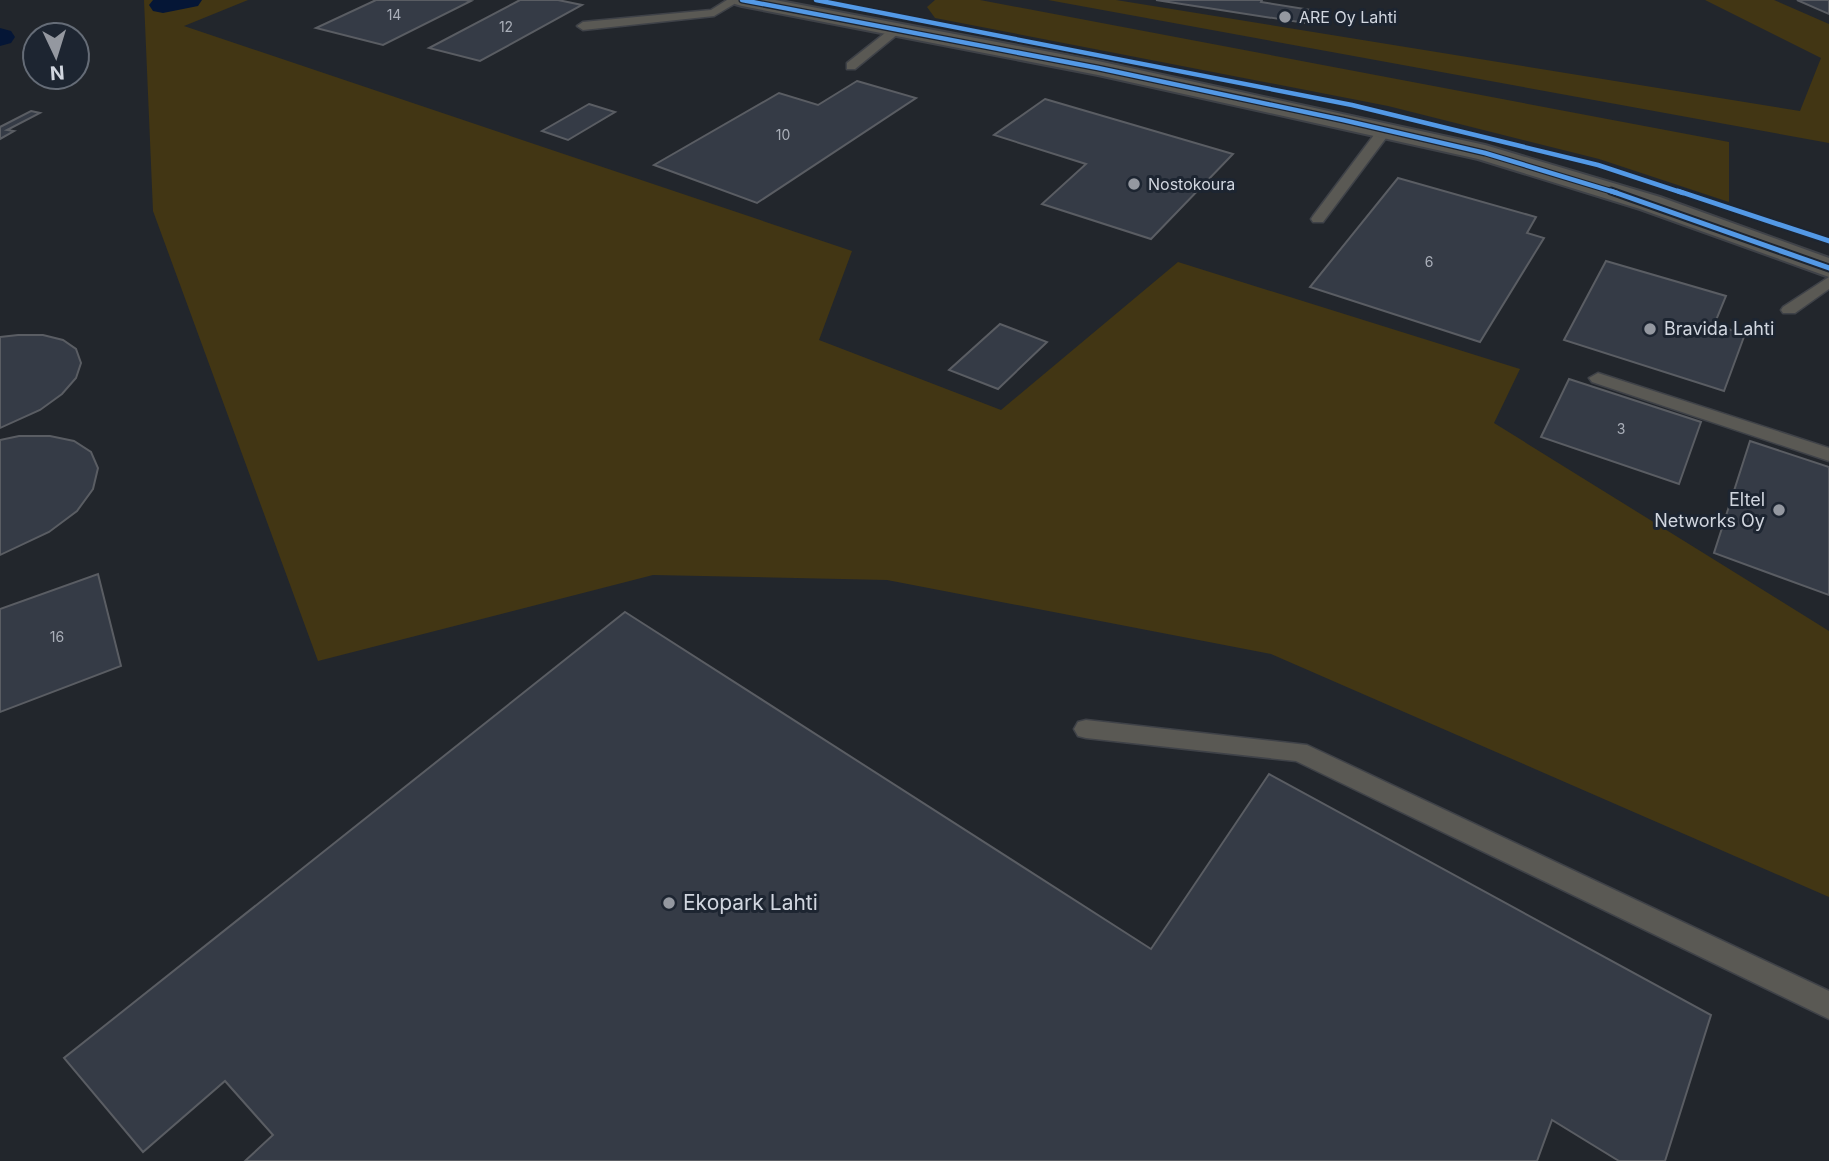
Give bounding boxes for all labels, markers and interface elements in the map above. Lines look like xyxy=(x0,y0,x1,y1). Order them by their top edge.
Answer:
house number: 14 xyxy=(387,6,401,23)
place label: ARE Oy Lahti xyxy=(1299,7,1397,27)
marker: ARE Oy Lahti xyxy=(1277,9,1293,25)
house number: 12 xyxy=(499,18,513,35)
north arrow xyxy=(21,21,91,91)
text: N xyxy=(49,60,65,84)
house number: 10 xyxy=(776,126,790,143)
place label: Nostokoura xyxy=(1148,174,1235,194)
marker: Nostokoura xyxy=(1126,176,1142,192)
house number: 6 xyxy=(1425,253,1433,270)
place label: Bravida Lahti xyxy=(1664,318,1774,339)
marker: Bravida Lahti xyxy=(1642,321,1658,337)
house number: 3 xyxy=(1617,420,1625,437)
place label: Eltel Networks Oy xyxy=(1654,489,1765,531)
marker: Eltel Networks Oy xyxy=(1771,502,1787,518)
house number: 16 xyxy=(50,628,64,645)
place label: Ekopark Lahti xyxy=(683,890,818,915)
marker: Ekopark Lahti xyxy=(661,895,677,911)

